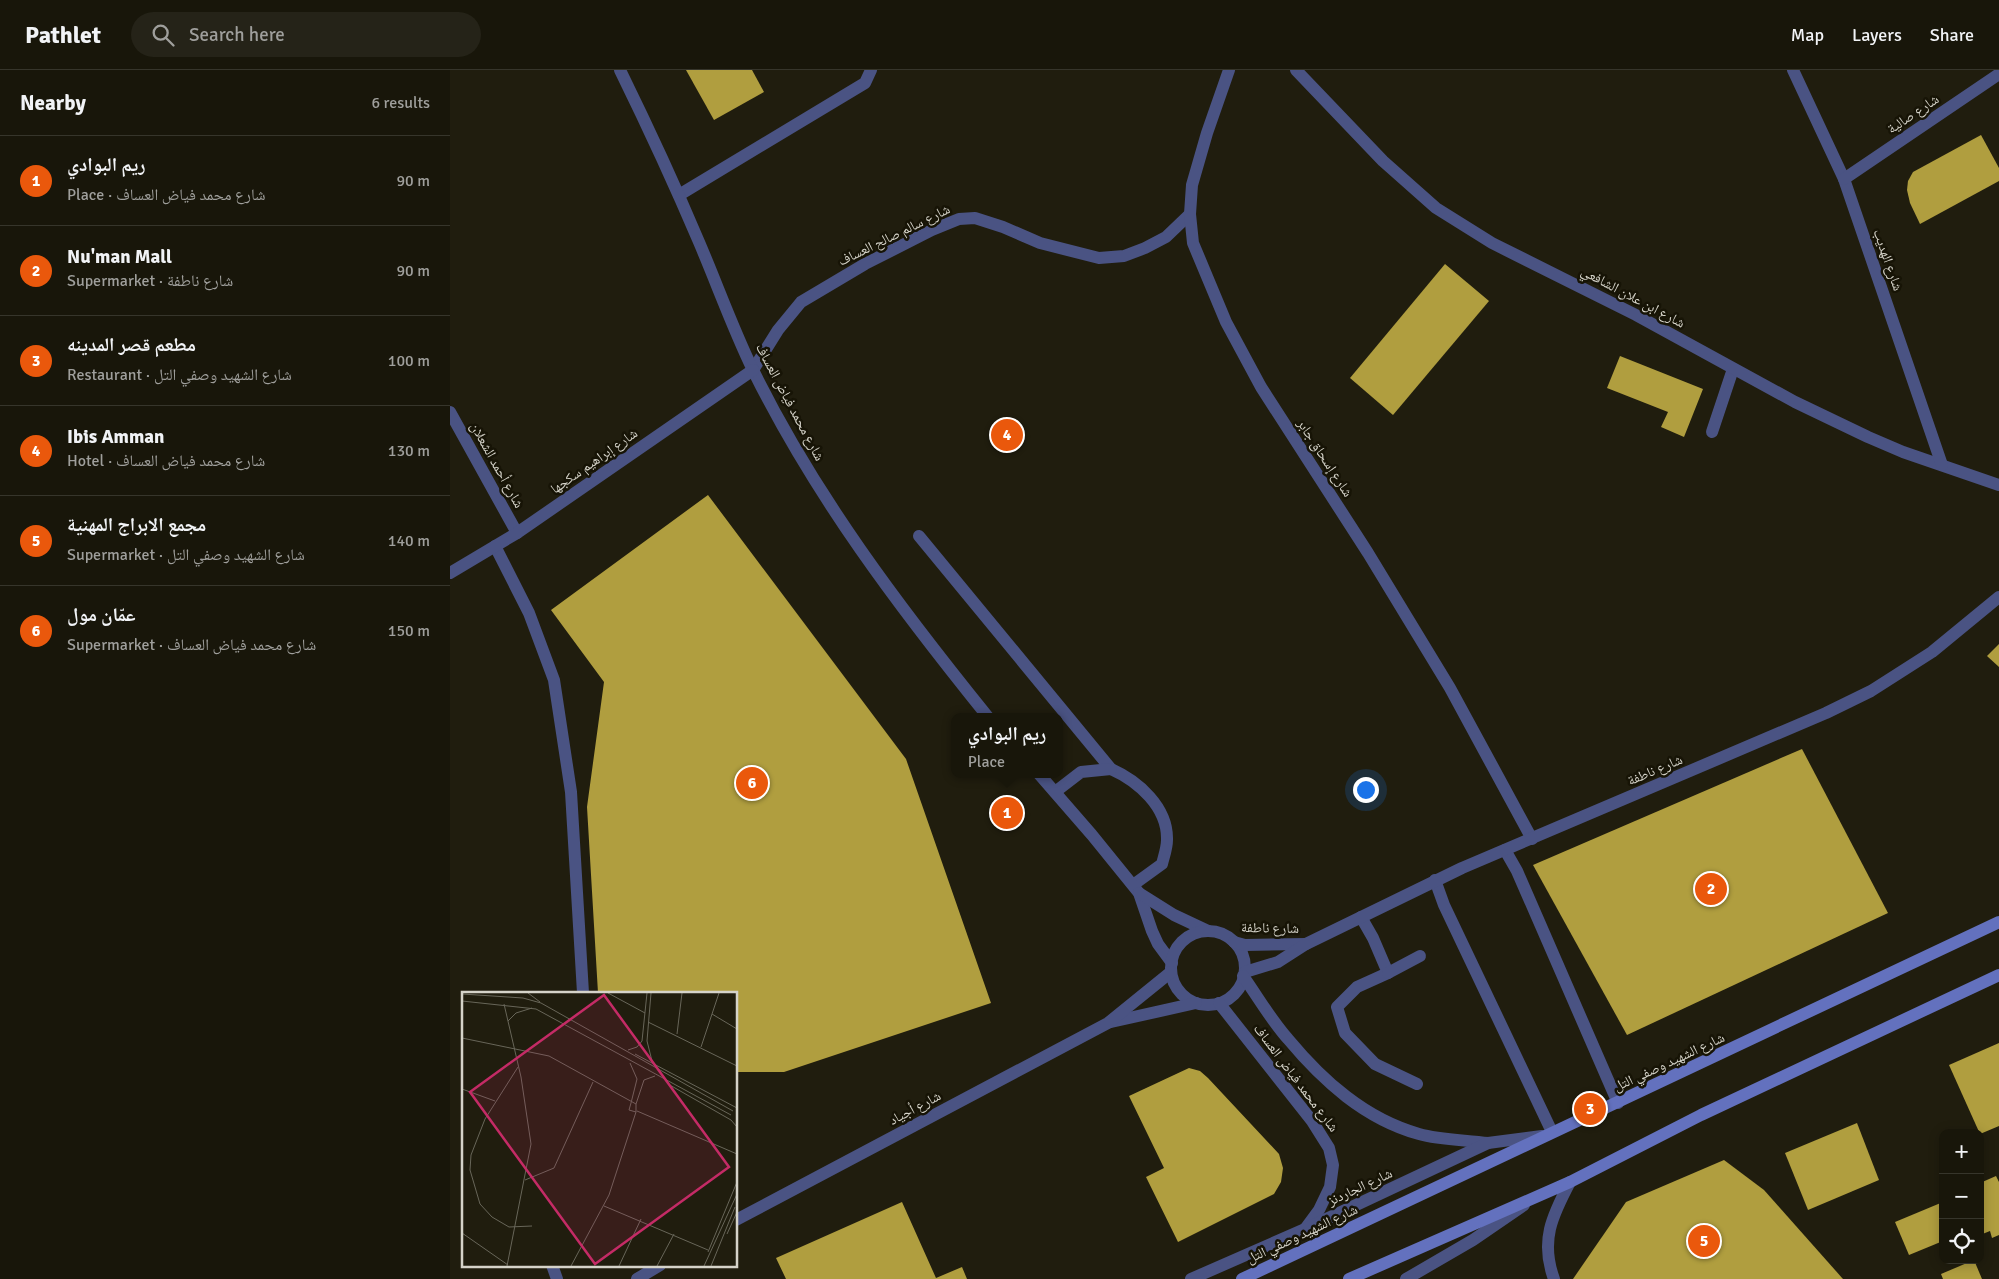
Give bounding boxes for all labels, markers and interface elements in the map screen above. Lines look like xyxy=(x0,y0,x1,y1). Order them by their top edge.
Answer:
search box xyxy=(131,12,481,57)
text: Pathlet xyxy=(25,20,101,50)
icon: search xyxy=(149,21,177,49)
text: Search here xyxy=(189,23,285,47)
text: Map xyxy=(1791,24,1824,46)
text: Layers xyxy=(1852,24,1902,46)
text: Share xyxy=(1930,24,1974,46)
text: Nearby xyxy=(20,90,86,116)
street label: شارع صالية xyxy=(1884,91,1943,138)
text: 6 results xyxy=(371,93,430,113)
text: ريم البوادي xyxy=(67,153,146,177)
text: 1 xyxy=(32,171,40,191)
text: 90 m xyxy=(396,171,430,191)
text: Place · شارع محمد فياض العساف xyxy=(67,185,265,205)
street label: شارع سالم صالح العساف xyxy=(835,200,953,270)
street label: شارع الهديب xyxy=(1869,227,1906,293)
text: Nu'man Mall xyxy=(67,245,172,269)
text: 2 xyxy=(32,261,40,281)
text: 90 m xyxy=(396,261,430,281)
street label: شارع ابن علان الشافعي xyxy=(1577,262,1688,334)
text: Supermarket · شارع ناطفة xyxy=(67,271,233,291)
text: مطعم قصر المدينه xyxy=(67,333,196,357)
street label: شارع محمد فياض العساف xyxy=(751,340,828,464)
text: 3 xyxy=(32,351,40,371)
text: 100 m xyxy=(388,351,430,371)
text: Restaurant · شارع الشهيد وصفي التل xyxy=(67,365,292,385)
street label: شارع إسحاق جابر xyxy=(1292,415,1356,501)
pin: 4 xyxy=(991,416,1023,454)
street label: شارع أحمد الشعلان xyxy=(466,419,528,511)
text: Ibis Amman xyxy=(67,425,164,449)
street label: شارع إبراهيم سكجها xyxy=(547,425,641,498)
text: 4 xyxy=(32,441,40,461)
text: 130 m xyxy=(388,441,430,461)
text: Hotel · شارع محمد فياض العساف xyxy=(67,451,265,471)
text: مجمع الابراج المهنية xyxy=(67,513,206,537)
text: 5 xyxy=(32,531,40,551)
text: 140 m xyxy=(388,531,430,551)
text: Supermarket · شارع الشهيد وصفي التل xyxy=(67,545,305,565)
text: عمّان مول xyxy=(67,603,136,627)
text: 6 xyxy=(32,621,40,641)
text: 150 m xyxy=(388,621,430,641)
text: Supermarket · شارع محمد فياض العساف xyxy=(67,635,316,655)
popup xyxy=(951,713,1063,778)
text: ريم البوادي xyxy=(968,722,1046,746)
street label: شارع ناطفة xyxy=(1625,751,1685,790)
text: Place xyxy=(968,752,1005,772)
pin: 6 xyxy=(736,764,768,802)
your location xyxy=(1353,777,1379,803)
pin: 1 xyxy=(991,794,1023,832)
pin: 2 xyxy=(1695,870,1727,908)
street label: شارع ناطفة xyxy=(1241,919,1299,938)
inset map xyxy=(462,992,738,1266)
street label: شارع محمد فياض العساف xyxy=(1249,1021,1342,1136)
street label: شارع الشهيد وصفي التل xyxy=(1611,1029,1728,1098)
street label: شارع أجياد xyxy=(886,1087,944,1130)
pin: 3 xyxy=(1574,1090,1606,1128)
map controls xyxy=(1939,1129,1984,1264)
button: + xyxy=(1939,1129,1984,1174)
street label: شارع الجاردنز xyxy=(1324,1165,1396,1211)
button: − xyxy=(1939,1174,1984,1219)
street label: شارع الشهيد وصفي التل xyxy=(1244,1201,1361,1270)
button: locate xyxy=(1939,1219,1984,1264)
pin: 5 xyxy=(1688,1222,1720,1260)

